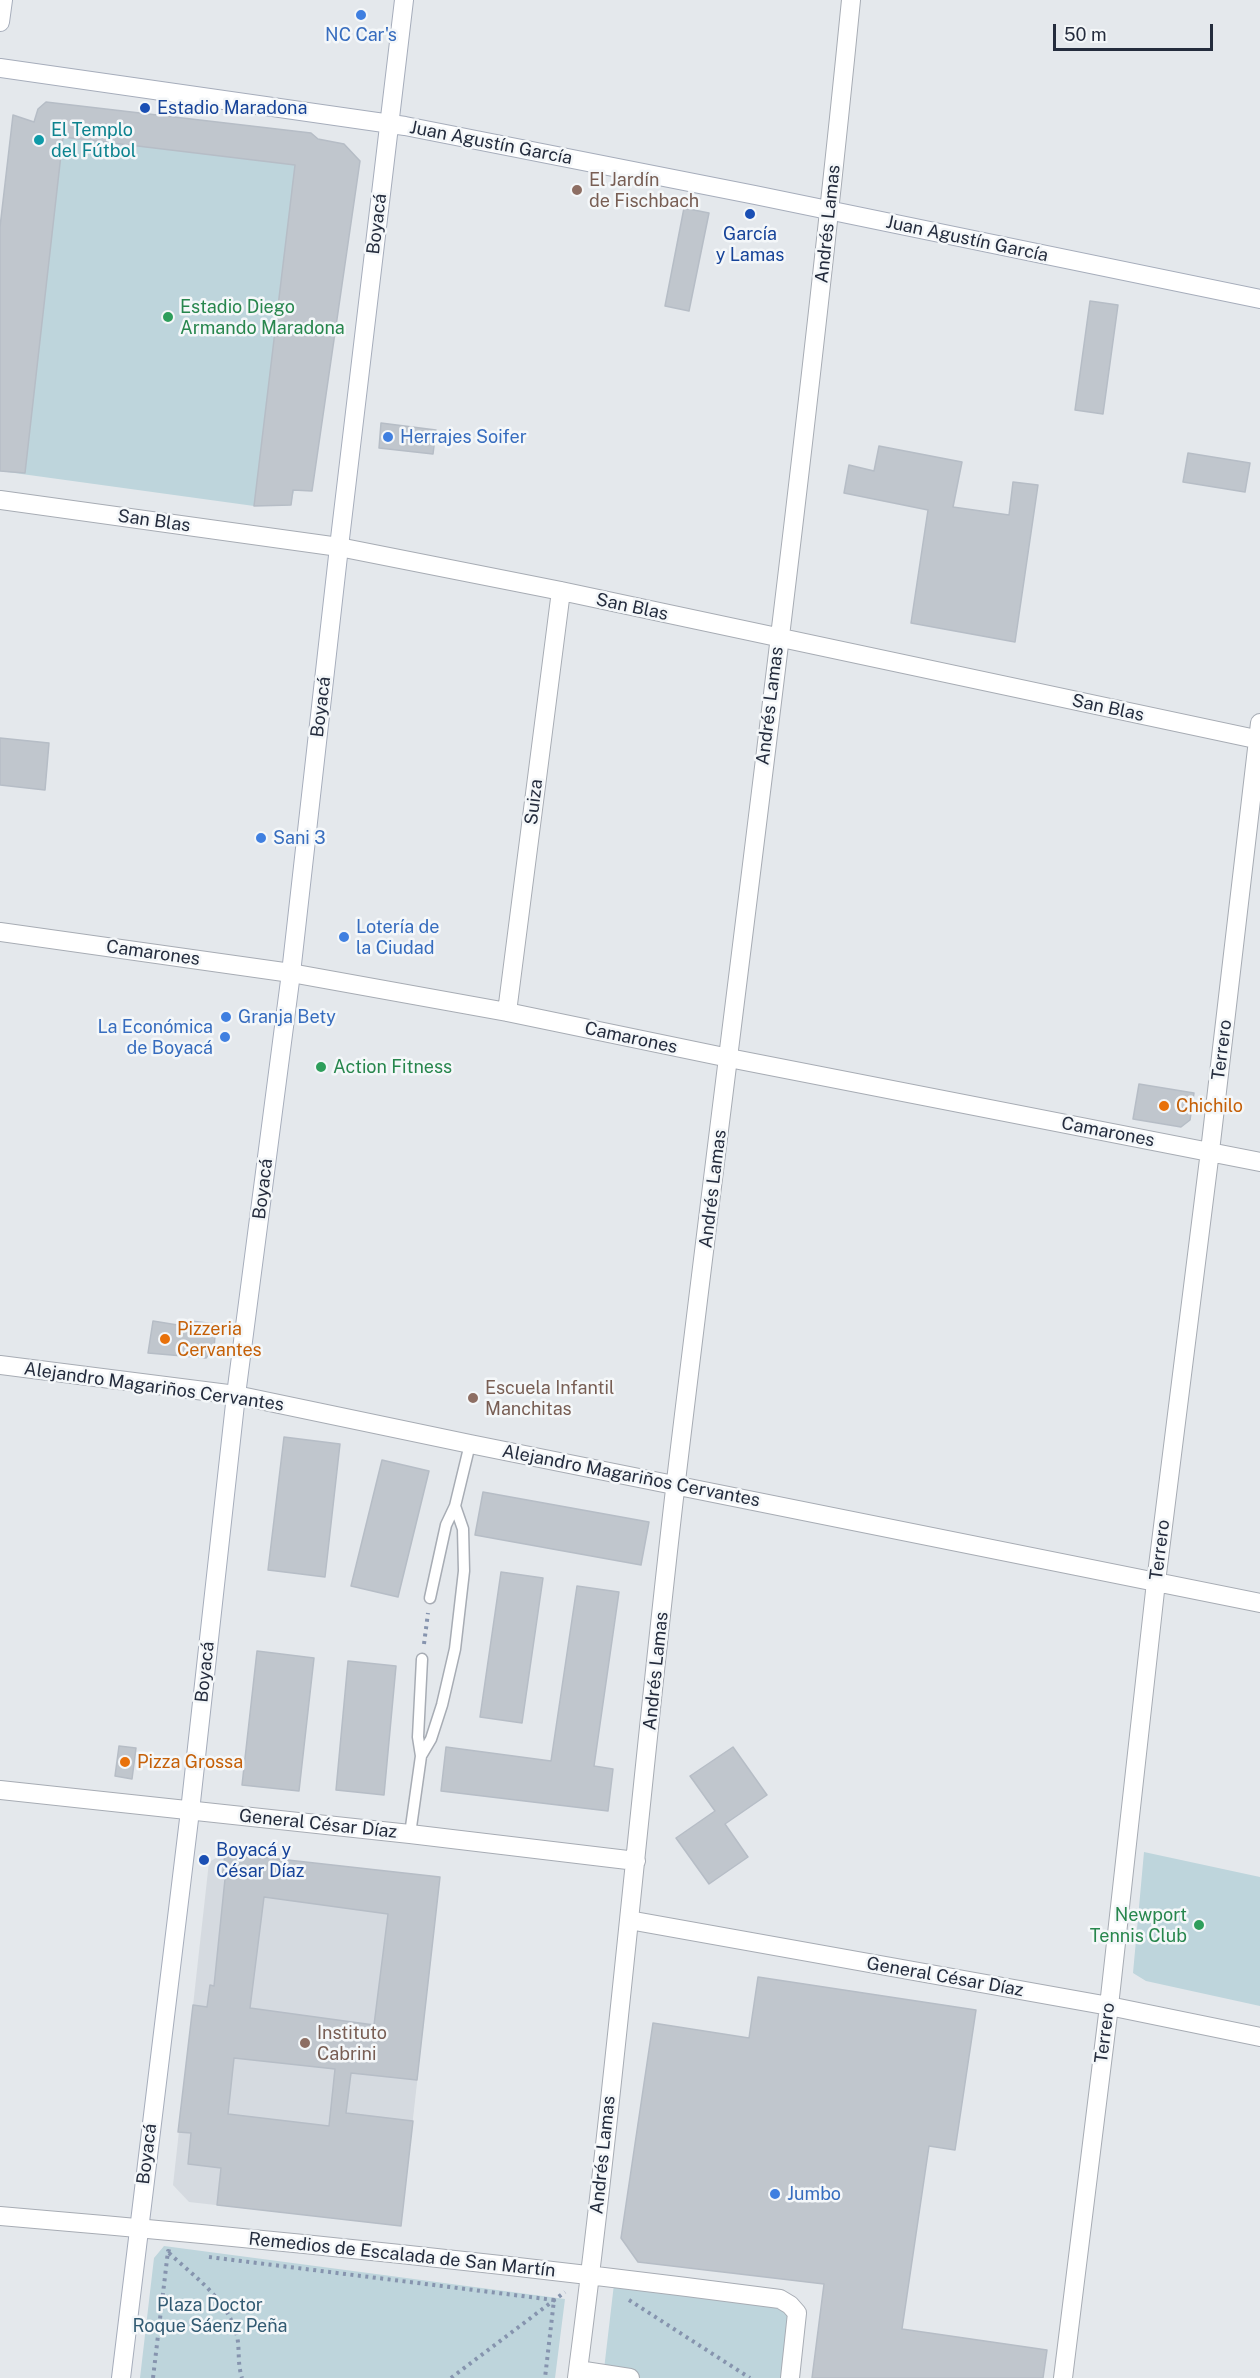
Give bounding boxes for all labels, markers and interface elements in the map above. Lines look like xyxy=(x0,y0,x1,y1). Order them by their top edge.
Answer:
marker: NC Car's xyxy=(354,8,368,22)
scale bar xyxy=(1056,12,1216,50)
place label: NC Car's xyxy=(325,24,397,46)
text: 50 m xyxy=(1064,24,1107,45)
place label: Estadio Maradona xyxy=(157,97,307,119)
marker: Estadio Maradona xyxy=(138,101,152,115)
street label: Juan Agustín García xyxy=(408,117,574,169)
place label: El Templo del Fútbol xyxy=(51,119,136,162)
marker: El Templo del Fútbol xyxy=(32,133,46,147)
street label: Andrés Lamas xyxy=(811,164,845,284)
place label: El Jardín de Fischbach xyxy=(589,169,699,212)
marker: El Jardín de Fischbach xyxy=(570,183,584,197)
street label: Boyacá xyxy=(363,192,391,256)
marker: García y Lamas xyxy=(743,207,757,221)
street label: Juan Agustín García xyxy=(884,211,1050,267)
place label: García y Lamas xyxy=(716,223,784,266)
place label: Estadio Diego Armando Maradona xyxy=(180,296,345,338)
marker: Estadio Diego Armando Maradona xyxy=(161,310,175,324)
place label: Herrajes Soifer xyxy=(400,426,527,448)
marker: Herrajes Soifer xyxy=(381,430,395,444)
street label: San Blas xyxy=(116,505,192,537)
street label: San Blas xyxy=(594,589,670,625)
street label: Andrés Lamas xyxy=(752,646,788,766)
street label: Boyacá xyxy=(307,675,335,739)
street label: San Blas xyxy=(1070,690,1146,726)
street label: Suiza xyxy=(520,778,548,826)
place label: Sani 3 xyxy=(273,827,326,849)
marker: Sani 3 xyxy=(254,831,268,845)
place label: Lotería de la Ciudad xyxy=(356,916,439,958)
marker: Lotería de la Ciudad xyxy=(337,930,351,944)
street label: Camarones xyxy=(105,936,201,970)
place label: Granja Bety xyxy=(238,1006,336,1028)
marker: Granja Bety xyxy=(219,1010,233,1024)
place label: La Económica de Boyacá xyxy=(97,1016,213,1058)
street label: Camarones xyxy=(583,1018,679,1058)
street label: Terrero xyxy=(1208,1018,1236,1082)
marker: La Económica de Boyacá xyxy=(218,1030,232,1044)
place label: Action Fitness xyxy=(333,1056,452,1078)
marker: Action Fitness xyxy=(314,1060,328,1074)
place label: Chichilo xyxy=(1176,1095,1243,1117)
marker: Chichilo xyxy=(1157,1099,1171,1113)
street label: Camarones xyxy=(1060,1112,1156,1152)
street label: Andrés Lamas xyxy=(695,1129,731,1249)
street label: Boyacá xyxy=(249,1157,277,1221)
place label: Pizzeria Cervantes xyxy=(177,1318,262,1360)
marker: Pizzeria Cervantes xyxy=(158,1332,172,1346)
street label: Alejandro Magariños Cervantes xyxy=(23,1358,285,1416)
place label: Escuela Infantil Manchitas xyxy=(485,1377,615,1420)
marker: Escuela Infantil Manchitas xyxy=(466,1391,480,1405)
street label: Alejandro Magariños Cervantes xyxy=(500,1440,762,1512)
street label: Terrero xyxy=(1146,1518,1174,1582)
street label: Andrés Lamas xyxy=(639,1611,673,1731)
street label: Boyacá xyxy=(191,1640,219,1704)
place label: Pizza Grossa xyxy=(137,1751,243,1773)
marker: Pizza Grossa xyxy=(118,1755,132,1769)
street label: General César Díaz xyxy=(238,1805,398,1843)
place label: Boyacá y César Díaz xyxy=(216,1839,304,1882)
marker: Boyacá y César Díaz xyxy=(197,1853,211,1867)
place label: Newport Tennis Club xyxy=(1090,1904,1187,1946)
marker: Newport Tennis Club xyxy=(1192,1918,1206,1932)
street label: General César Díaz xyxy=(865,1953,1025,2001)
street label: Terrero xyxy=(1091,2001,1119,2065)
place label: Instituto Cabrini xyxy=(317,2022,387,2064)
marker: Instituto Cabrini xyxy=(298,2036,312,2050)
street label: Andrés Lamas xyxy=(586,2095,620,2215)
street label: Boyacá xyxy=(133,2122,161,2186)
place label: Jumbo xyxy=(787,2183,841,2205)
marker: Jumbo xyxy=(768,2187,782,2201)
street label: Remedios de Escalada de San Martín xyxy=(247,2228,557,2282)
park label: Plaza Doctor Roque Sáenz Peña xyxy=(132,2294,288,2336)

